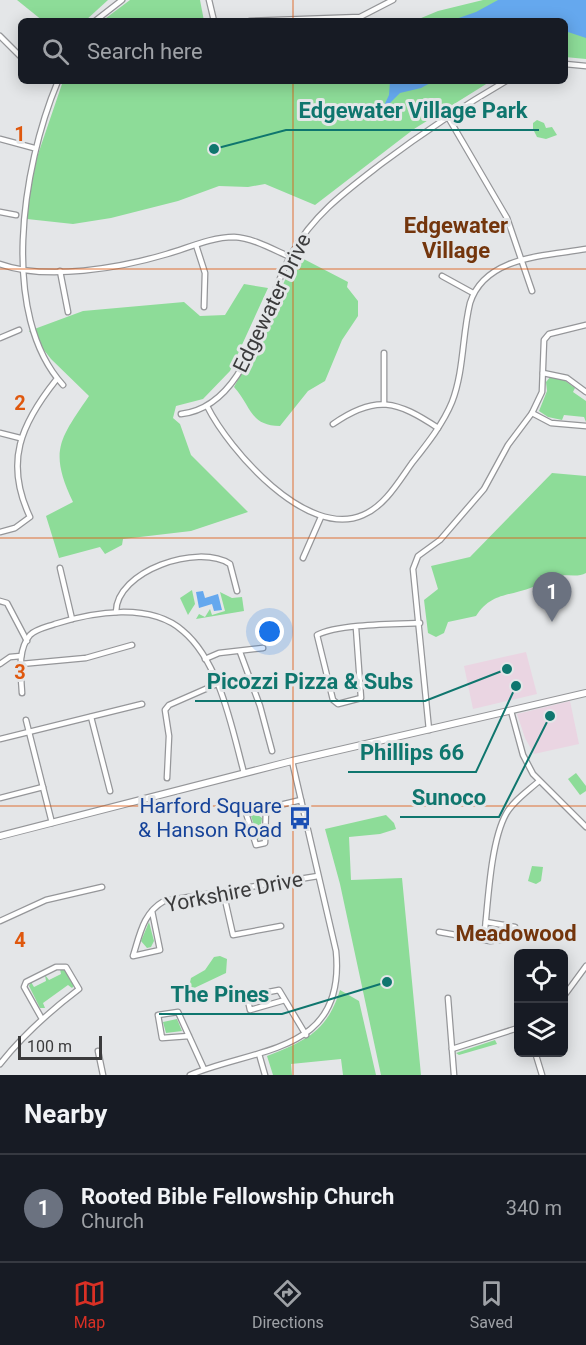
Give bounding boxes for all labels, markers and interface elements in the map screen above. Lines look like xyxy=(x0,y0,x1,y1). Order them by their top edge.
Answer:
search box xyxy=(18,18,568,84)
icon: search xyxy=(39,35,72,68)
text: Search here xyxy=(87,39,203,64)
callout: Edgewater Village Park xyxy=(286,90,539,130)
text: Edgewater Village Park xyxy=(299,98,528,123)
text: 1 xyxy=(14,122,26,146)
district label: Edgewater Village xyxy=(404,213,508,263)
street label: Edgewater Drive xyxy=(228,230,316,376)
text: 2 xyxy=(14,391,26,415)
pin: 1 xyxy=(532,572,572,622)
your location xyxy=(255,617,284,646)
text: 3 xyxy=(14,660,26,684)
callout: Picozzi Pizza & Subs xyxy=(195,661,425,701)
text: Picozzi Pizza & Subs xyxy=(207,669,413,694)
callout: Phillips 66 xyxy=(348,732,476,772)
text: Phillips 66 xyxy=(360,740,464,765)
callout: Sunoco xyxy=(400,777,499,817)
text: Sunoco xyxy=(412,785,486,810)
place label: Harford Square & Hanson Road xyxy=(138,794,282,842)
bus stop icon: Harford Square & Hanson Road xyxy=(287,805,313,831)
street label: Yorkshire Drive xyxy=(163,867,305,917)
district label: Meadowood xyxy=(455,921,577,946)
text: 4 xyxy=(14,928,26,952)
map controls xyxy=(514,949,568,1057)
button: locate xyxy=(514,949,568,1003)
callout: The Pines xyxy=(159,974,282,1014)
text: The Pines xyxy=(171,982,269,1007)
button: layers xyxy=(514,1003,568,1057)
scale bar xyxy=(18,1033,102,1060)
text: 100 m xyxy=(27,1037,72,1056)
text: Nearby xyxy=(24,1099,107,1129)
text: Rooted Bible Fellowship Church xyxy=(81,1184,394,1209)
text: 1 xyxy=(38,1196,49,1220)
text: 340 m xyxy=(506,1196,562,1220)
text: Church xyxy=(81,1209,144,1233)
tab: Map xyxy=(73,1277,106,1332)
tab: Directions xyxy=(252,1277,324,1332)
tab: Saved xyxy=(470,1277,513,1332)

